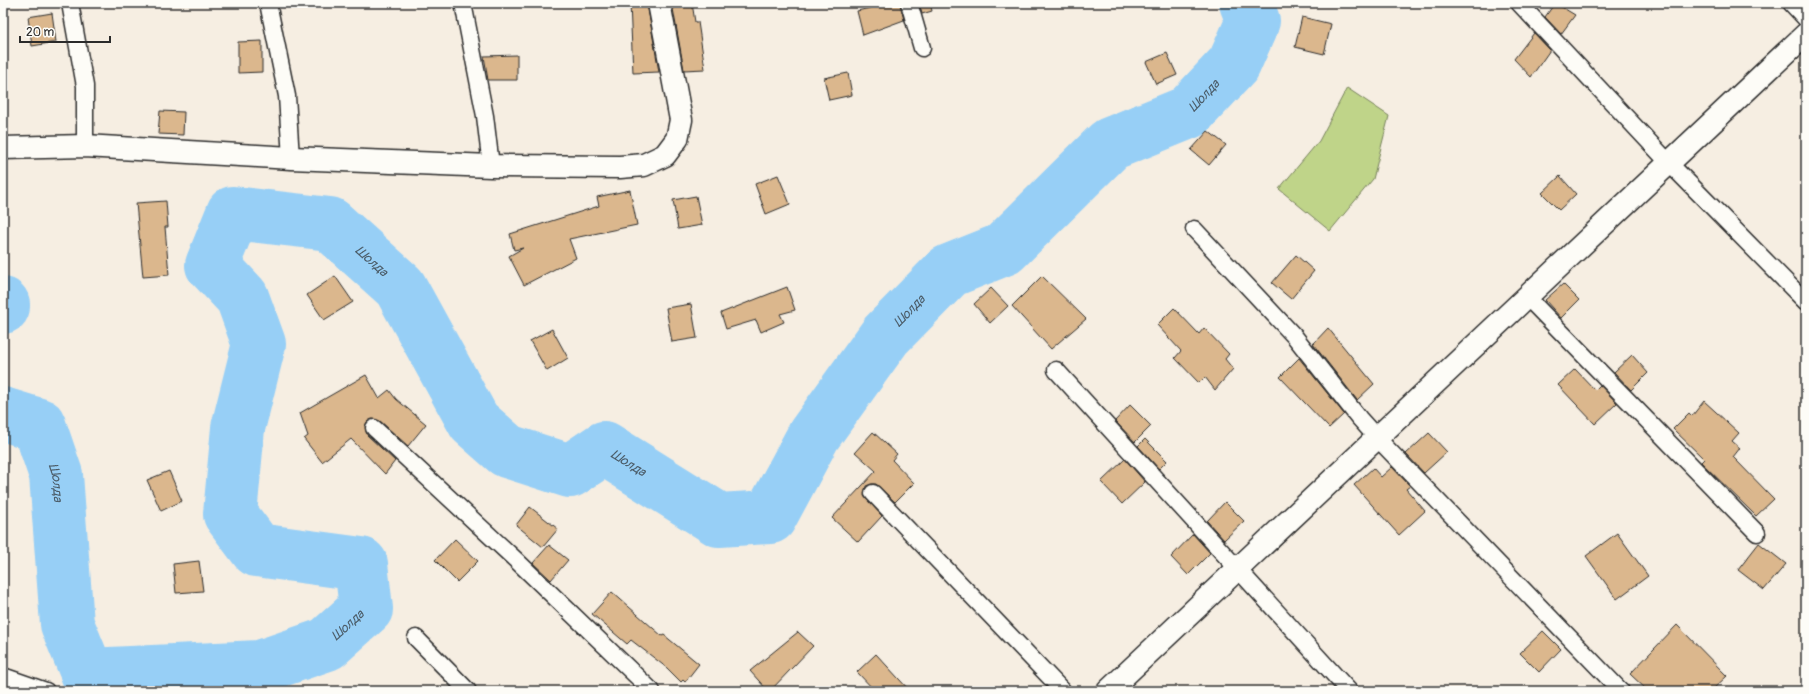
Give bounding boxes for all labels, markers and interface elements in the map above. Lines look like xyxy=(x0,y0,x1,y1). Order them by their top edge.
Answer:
scale bar xyxy=(20,18,110,44)
text: 20 m xyxy=(26,25,55,40)
water label: Шолда xyxy=(1185,76,1224,115)
water label: Шолда xyxy=(352,243,392,281)
water label: Шолда xyxy=(890,291,929,330)
water label: Шолда xyxy=(608,446,650,481)
water label: Шолда xyxy=(45,461,66,503)
water label: Шолда xyxy=(328,606,368,644)

